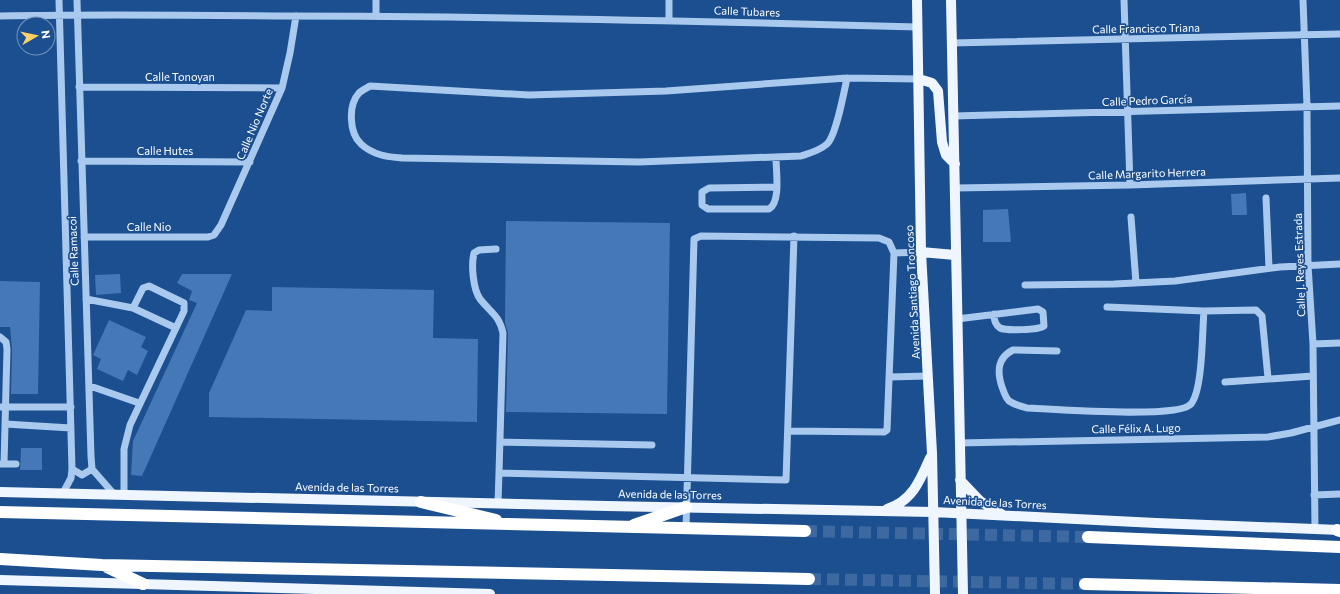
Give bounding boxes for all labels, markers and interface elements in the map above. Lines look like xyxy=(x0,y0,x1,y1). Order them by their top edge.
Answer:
street label: Calle Tubares xyxy=(714,3,780,19)
north arrow xyxy=(16,16,56,56)
street label: Calle Francisco Triana xyxy=(1092,21,1200,35)
text: N xyxy=(39,29,53,39)
street label: Calle Tonoyan xyxy=(145,70,215,83)
street label: Calle Nio Norte xyxy=(233,86,275,162)
street label: Calle Pedro García xyxy=(1102,92,1192,108)
street label: Calle Hutes xyxy=(137,144,193,157)
street label: Calle Margarito Herrera xyxy=(1088,164,1206,182)
street label: Calle J. Reyes Estrada xyxy=(1291,213,1308,317)
street label: Calle Ramacoi xyxy=(65,216,81,286)
street label: Calle Nio xyxy=(127,220,172,233)
street label: Avenida Santiago Troncoso xyxy=(902,224,922,360)
street label: Calle Félix A. Lugo xyxy=(1091,421,1181,435)
street label: Avenida de las Torres xyxy=(295,480,399,494)
street label: Avenida de las Torres xyxy=(618,487,722,501)
street label: Avenida de las Torres xyxy=(943,493,1047,511)

